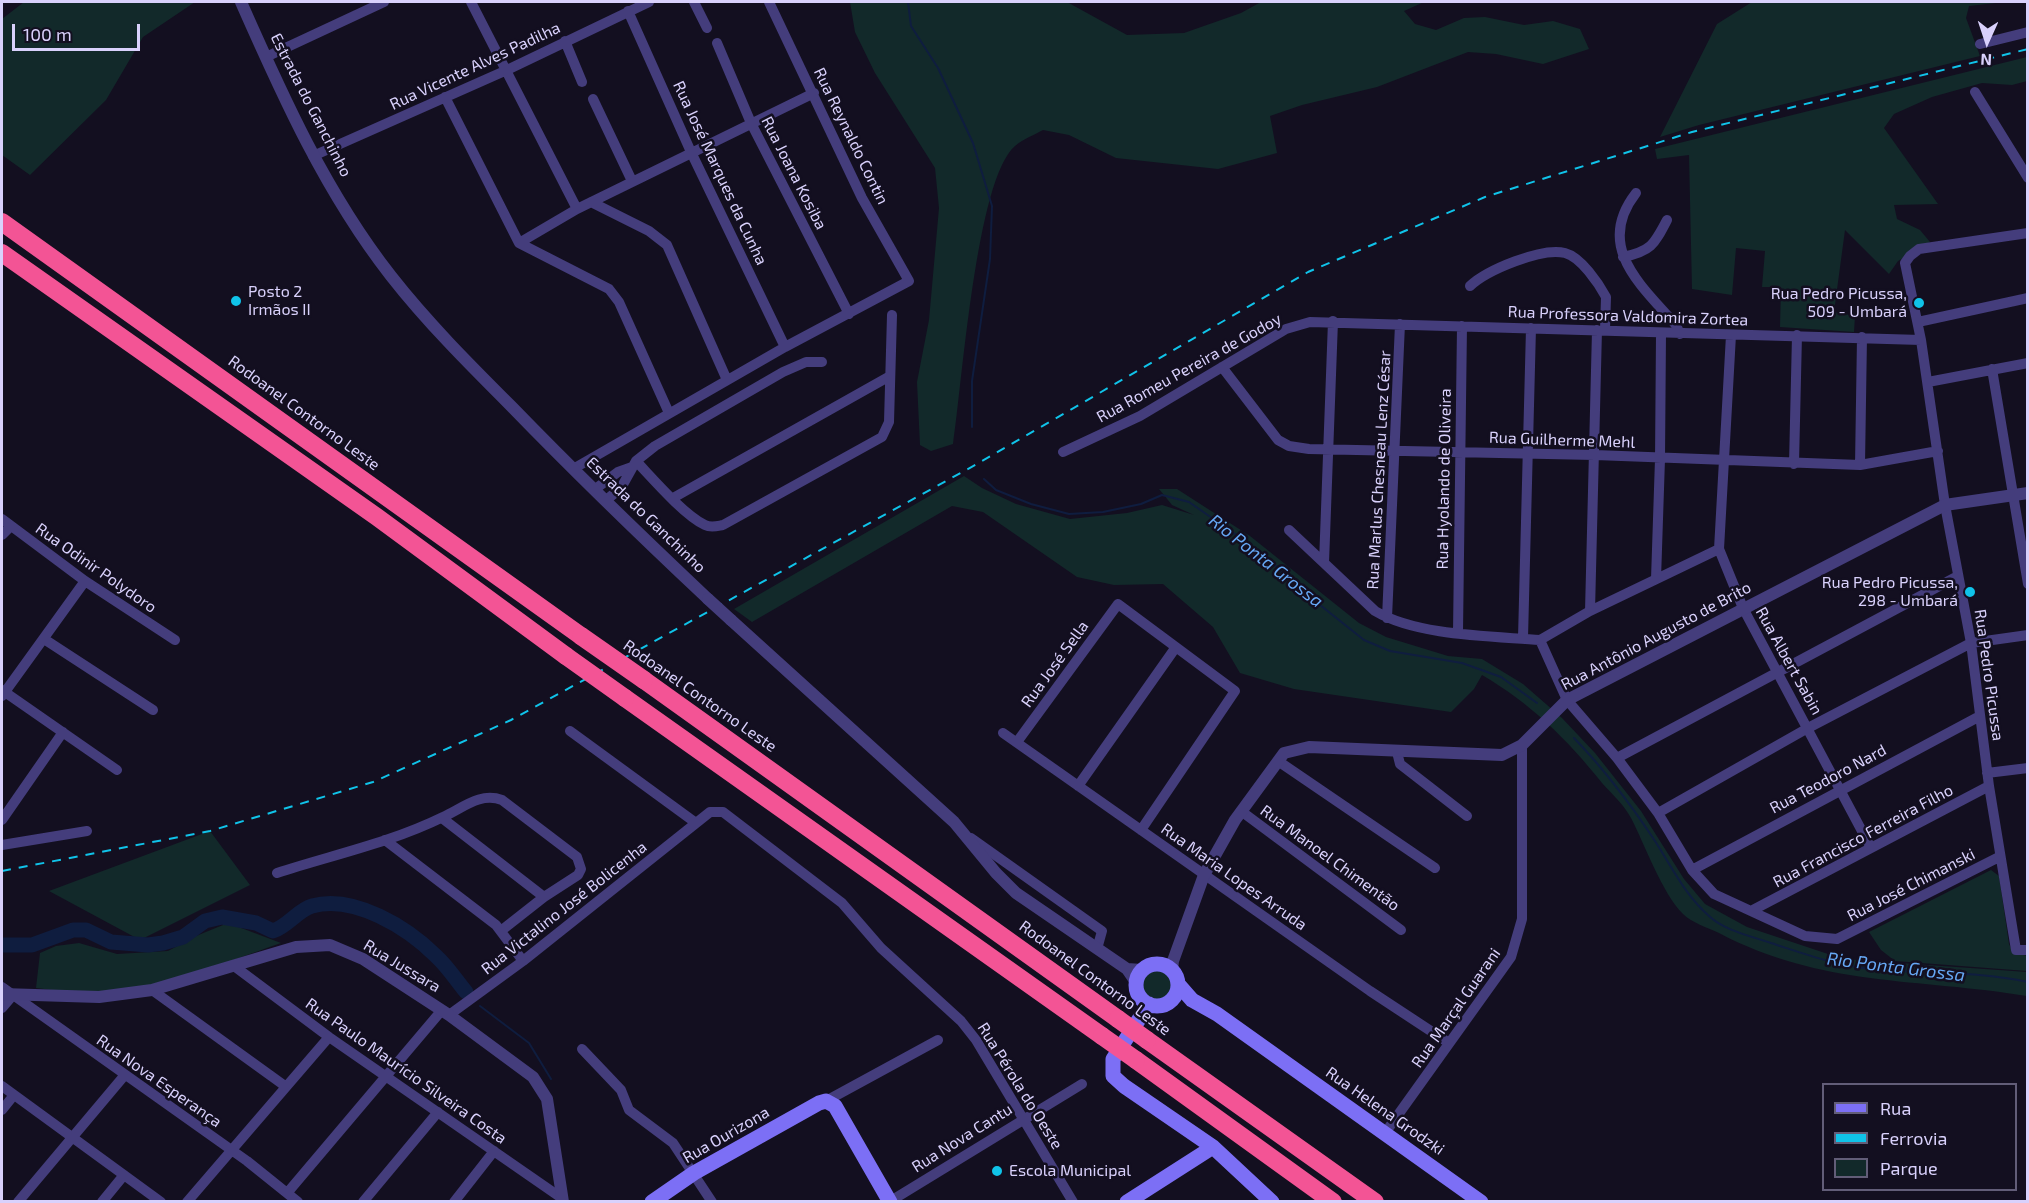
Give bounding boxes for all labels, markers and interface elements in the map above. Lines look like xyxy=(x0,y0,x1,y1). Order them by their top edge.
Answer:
scale bar xyxy=(15,12,142,50)
north arrow xyxy=(1957,12,2017,72)
street label: Rua Vicente Alves Padilha xyxy=(387,18,563,114)
text: 100 m xyxy=(23,23,72,45)
street label: Estrada do Ganchinho xyxy=(266,30,356,180)
text: N xyxy=(1980,51,1992,70)
street label: Rua Reynaldo Contin xyxy=(810,65,892,207)
street label: Rua José Marques da Cunha xyxy=(669,78,771,268)
street label: Rua Joana Kosiba xyxy=(757,113,831,233)
place label: Posto 2 Irmãos II xyxy=(248,282,311,320)
place label: Rua Pedro Picussa, 509 - Umbará xyxy=(1771,284,1907,322)
marker: Posto 2 Irmãos II xyxy=(229,294,243,308)
marker: Rua Pedro Picussa, 509 - Umbará xyxy=(1912,296,1926,310)
street label: Rua Professora Valdomira Zortea xyxy=(1507,302,1749,330)
street label: Rua Romeu Pereira de Godoy xyxy=(1093,309,1285,427)
street label: Rua Marlus Chesneau Lenz César xyxy=(1363,350,1395,590)
street label: Rodoanel Contorno Leste xyxy=(224,352,384,474)
street label: Rua Hyolando de Oliveira xyxy=(1433,388,1455,570)
street label: Rua Guilherme Mehl xyxy=(1489,428,1635,452)
street label: Estrada do Ganchinho xyxy=(582,453,710,577)
water label: Rio Ponta Grossa xyxy=(1205,510,1327,612)
street label: Rua Odinir Polydoro xyxy=(32,519,160,617)
place label: Rua Pedro Picussa, 298 - Umbará xyxy=(1822,573,1958,611)
street label: Rua Antônio Augusto de Brito xyxy=(1558,578,1754,694)
marker: Rua Pedro Picussa, 298 - Umbará xyxy=(1963,585,1977,599)
street label: Rua Albert Sabin xyxy=(1752,604,1826,718)
street label: Rua Pedro Picussa xyxy=(1970,608,2008,742)
street label: Rua José Sella xyxy=(1017,617,1093,711)
street label: Rodoanel Contorno Leste xyxy=(620,636,780,756)
street label: Rua Teodoro Nard xyxy=(1766,740,1890,818)
street label: Rua Francisco Ferreira Filho xyxy=(1770,780,1956,892)
street label: Rua Manoel Chimentão xyxy=(1257,801,1403,915)
street label: Rua Maria Lopes Arruda xyxy=(1157,819,1311,935)
street label: Rua Victalino José Bolicenha xyxy=(477,837,651,979)
street label: Rua José Chimanski xyxy=(1844,844,1978,926)
street label: Rodoanel Contorno Leste xyxy=(1015,917,1175,1039)
street label: Rua Jussara xyxy=(360,936,444,996)
street label: Rua Marçal Guarani xyxy=(1407,944,1505,1072)
water label: Rio Ponta Grossa xyxy=(1826,948,1966,986)
street label: Rua Paulo Maurício Silveira Costa xyxy=(302,994,510,1148)
street label: Rua Pérola do Oeste xyxy=(973,1019,1067,1153)
street label: Rua Nova Esperança xyxy=(93,1031,225,1131)
street label: Rua Helena Grodzki xyxy=(1322,1063,1448,1159)
legend xyxy=(1822,1083,2017,1191)
text: Rua xyxy=(1880,1097,1911,1119)
street label: Rua Nova Cantu xyxy=(908,1099,1016,1177)
street label: Rua Ourizona xyxy=(679,1102,773,1168)
text: Ferrovia xyxy=(1880,1127,1947,1149)
text: Parque xyxy=(1880,1157,1938,1179)
place label: Escola Municipal xyxy=(1009,1161,1131,1181)
marker: Escola Municipal xyxy=(990,1164,1004,1178)

